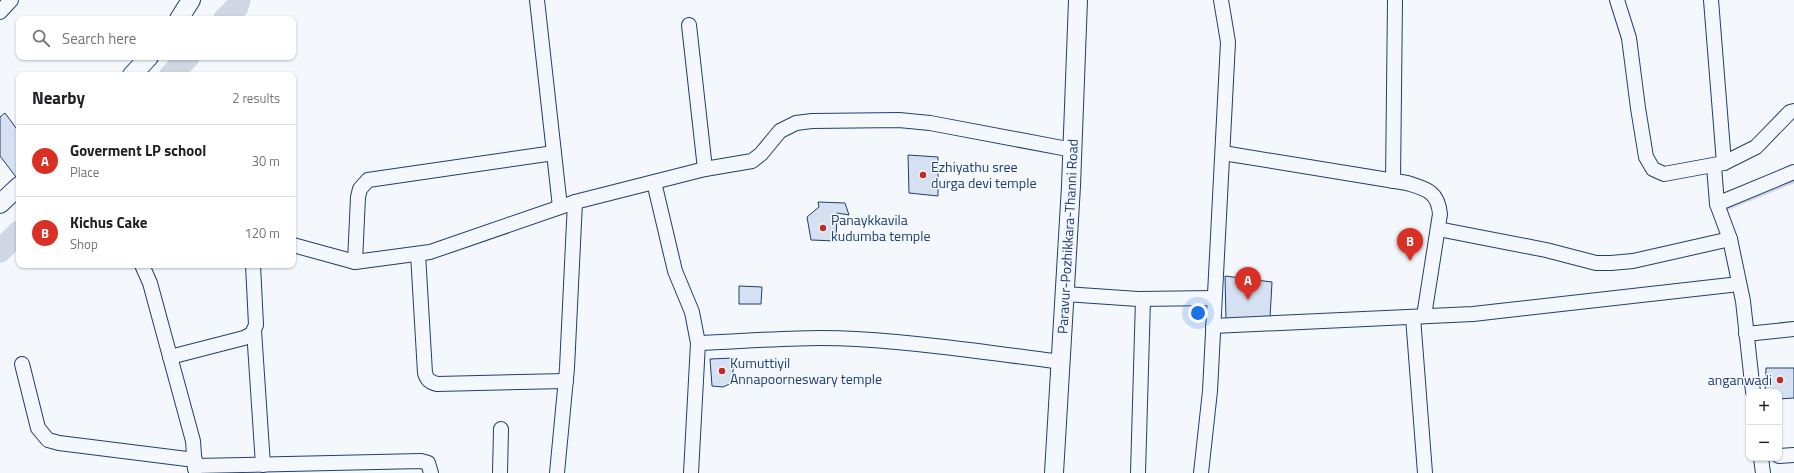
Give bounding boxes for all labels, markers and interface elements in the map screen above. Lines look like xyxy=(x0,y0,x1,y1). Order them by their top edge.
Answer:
search box xyxy=(16,16,296,60)
icon: search xyxy=(30,27,52,49)
text: Search here xyxy=(62,27,136,50)
text: Nearby xyxy=(32,85,85,111)
text: 2 results xyxy=(232,88,280,108)
text: Goverment LP school xyxy=(70,139,206,162)
street label: Paravur-Pozhikkara-Thanni Road xyxy=(1051,139,1083,334)
text: A xyxy=(41,151,49,171)
text: 30 m xyxy=(252,151,280,171)
place label: Ezhiyathu sree durga devi temple xyxy=(931,156,1037,193)
text: Place xyxy=(70,162,99,182)
marker: Ezhiyathu sree durga devi temple xyxy=(918,170,928,180)
place label: Panaykkavila kudumba temple xyxy=(831,209,931,246)
text: Kichus Cake xyxy=(70,211,147,234)
text: B xyxy=(41,223,49,243)
text: 120 m xyxy=(244,223,280,243)
marker: Panaykkavila kudumba temple xyxy=(818,223,828,233)
pin: B xyxy=(1397,228,1423,261)
text: Shop xyxy=(70,234,98,254)
pin: A xyxy=(1235,267,1261,300)
your location xyxy=(1188,303,1208,323)
place label: Kumuttiyil Annapoorneswary temple xyxy=(730,352,882,389)
marker: Kumuttiyil Annapoorneswary temple xyxy=(717,366,727,376)
place label: anganwadi xyxy=(1708,369,1772,390)
marker: anganwadi xyxy=(1775,375,1785,385)
map controls xyxy=(1746,389,1782,461)
button: + xyxy=(1746,389,1782,425)
button: − xyxy=(1746,425,1782,461)

